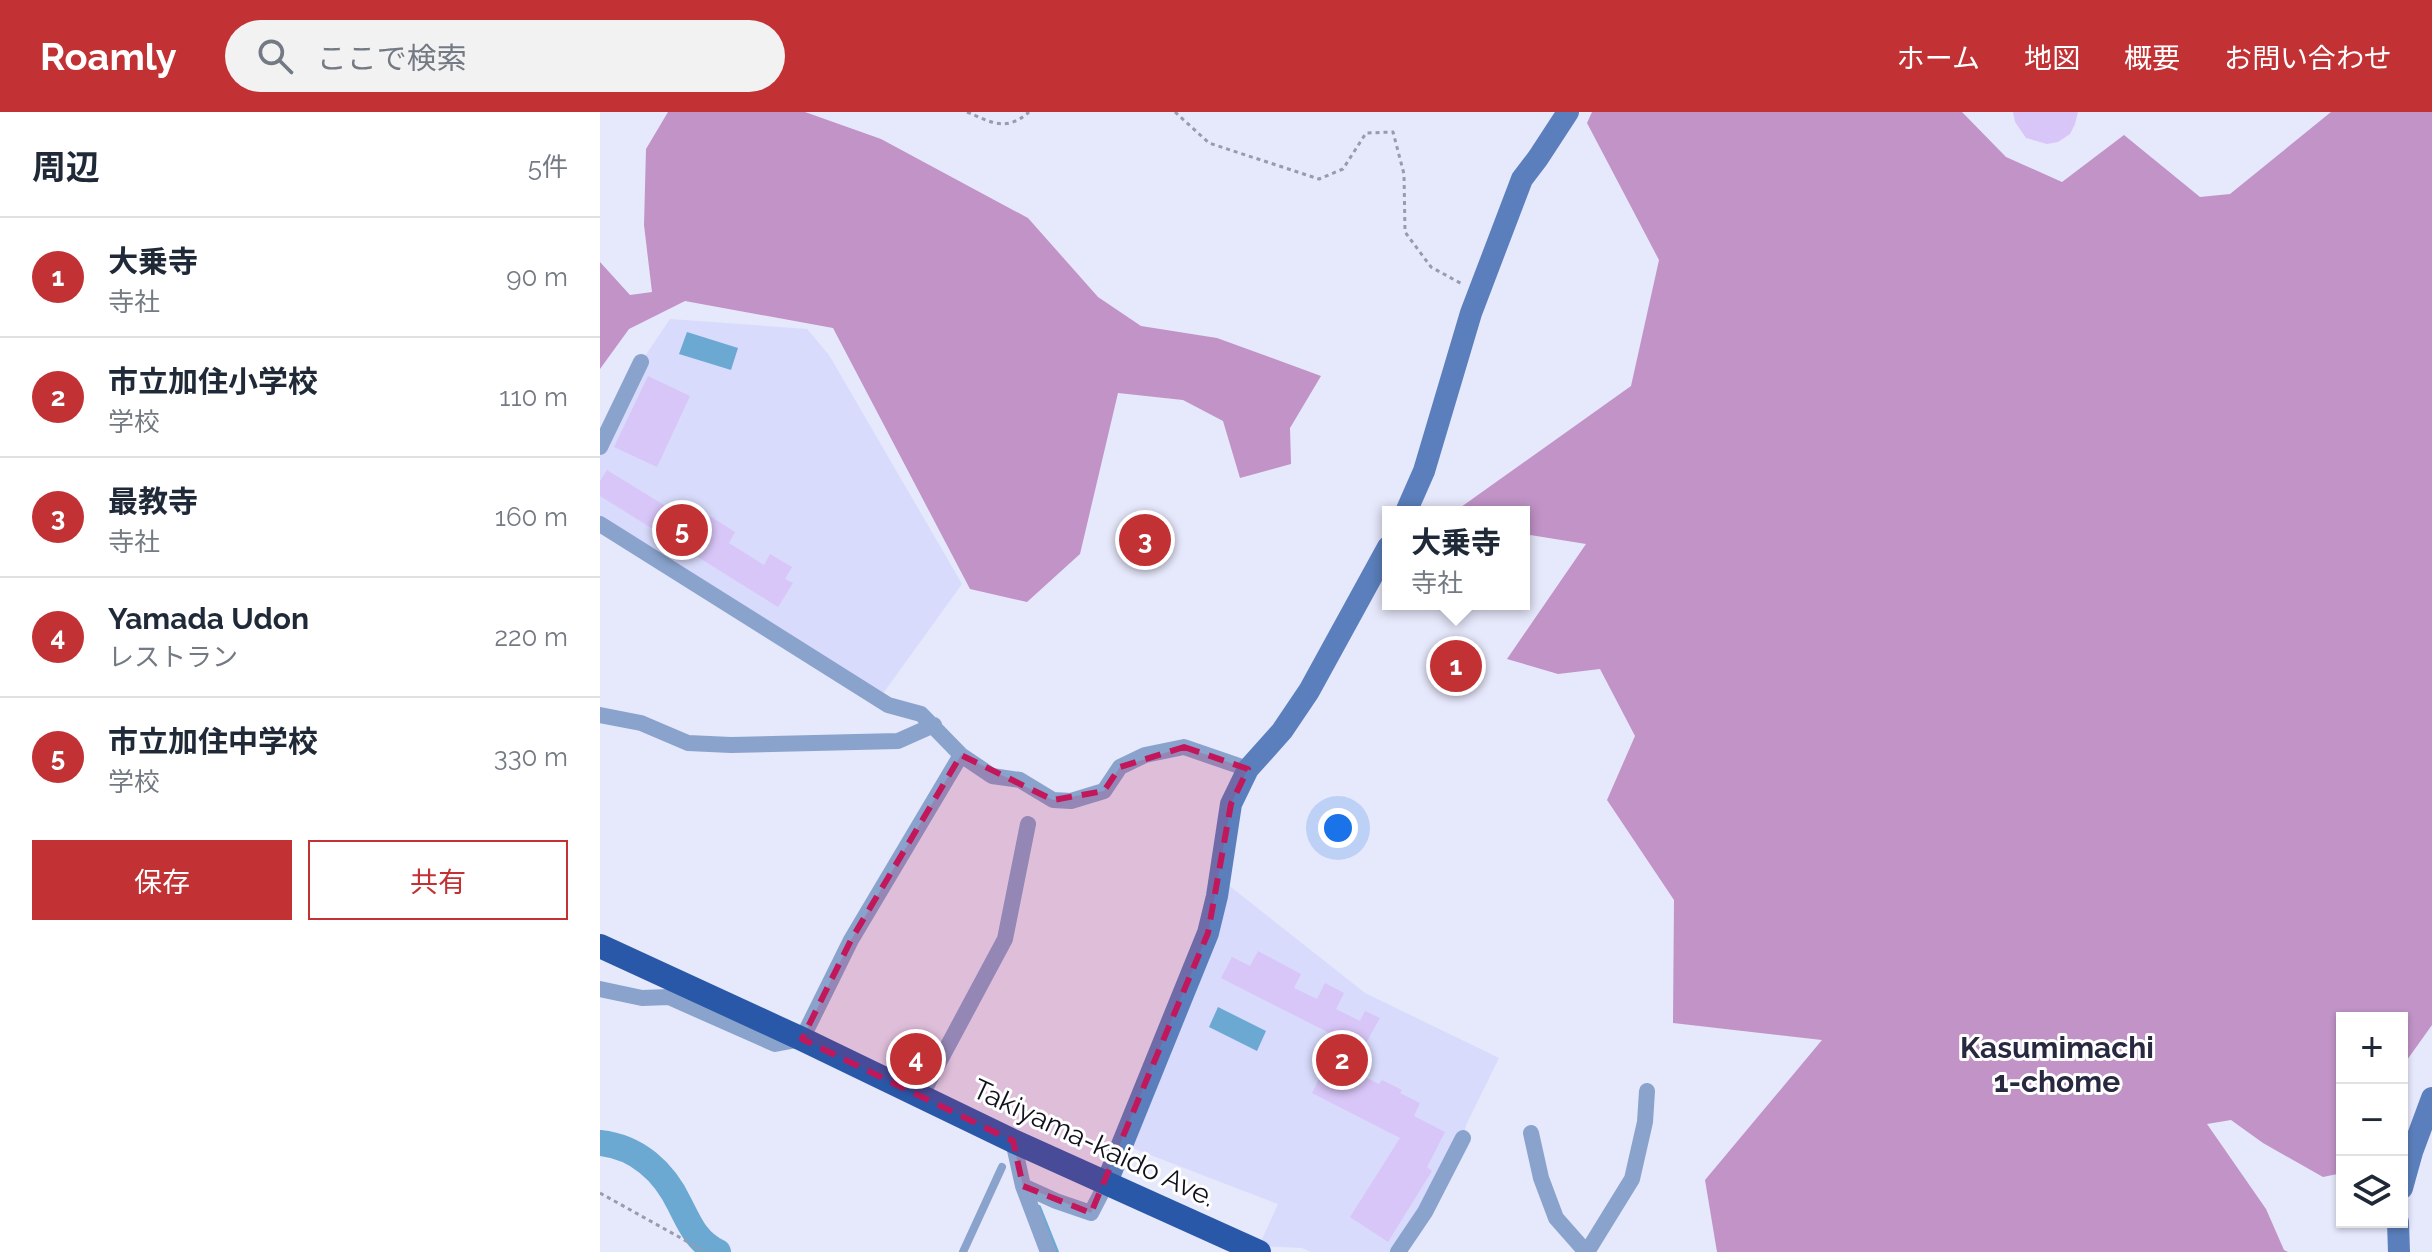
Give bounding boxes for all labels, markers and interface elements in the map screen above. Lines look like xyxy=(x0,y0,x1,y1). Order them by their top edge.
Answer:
search box xyxy=(225,20,785,92)
text: Roamly xyxy=(40,34,177,79)
icon: search xyxy=(253,34,297,78)
text: ここで検索 xyxy=(317,41,467,76)
text: ホーム xyxy=(1897,42,1980,75)
text: 地図 xyxy=(2024,42,2080,75)
text: 概要 xyxy=(2124,42,2180,75)
text: お問い合わせ xyxy=(2224,42,2392,75)
text: 周辺 xyxy=(32,147,100,187)
text: 5件 xyxy=(528,152,568,182)
text: 大乗寺 xyxy=(108,244,198,279)
text: 1 xyxy=(52,262,64,292)
text: 90 m xyxy=(506,262,568,292)
text: 寺社 xyxy=(108,287,160,317)
text: 市立加住小学校 xyxy=(108,364,318,399)
text: 2 xyxy=(51,382,65,412)
text: 110 m xyxy=(499,382,568,412)
text: 学校 xyxy=(108,407,160,437)
text: 最教寺 xyxy=(108,484,198,519)
pin: 5 xyxy=(656,500,708,560)
text: 3 xyxy=(51,502,65,532)
text: 160 m xyxy=(495,502,568,532)
popup xyxy=(1382,506,1530,610)
pin: 3 xyxy=(1119,510,1171,570)
text: 大乗寺 xyxy=(1411,525,1501,560)
text: 寺社 xyxy=(108,527,160,557)
text: 寺社 xyxy=(1411,568,1463,598)
text: Yamada Udon xyxy=(108,601,309,636)
text: 4 xyxy=(51,622,65,652)
text: 220 m xyxy=(494,622,568,652)
pin: 1 xyxy=(1430,636,1482,696)
text: レストラン xyxy=(108,642,238,672)
text: 市立加住中学校 xyxy=(108,724,318,759)
text: 5 xyxy=(51,742,65,772)
text: 330 m xyxy=(494,742,568,772)
text: 学校 xyxy=(108,767,160,797)
your location xyxy=(1318,808,1358,848)
button: 保存 xyxy=(32,840,292,920)
button: 共有 xyxy=(308,840,568,920)
map controls xyxy=(2336,1012,2408,1228)
button: + xyxy=(2336,1012,2408,1084)
pin: 4 xyxy=(890,1029,942,1089)
pin: 2 xyxy=(1316,1030,1368,1090)
district label: Kasumimachi 1-chome xyxy=(1960,1030,2154,1099)
street label: Takiyama-kaido Ave. xyxy=(967,1072,1221,1214)
button: − xyxy=(2336,1084,2408,1156)
button: layers xyxy=(2336,1156,2408,1228)

